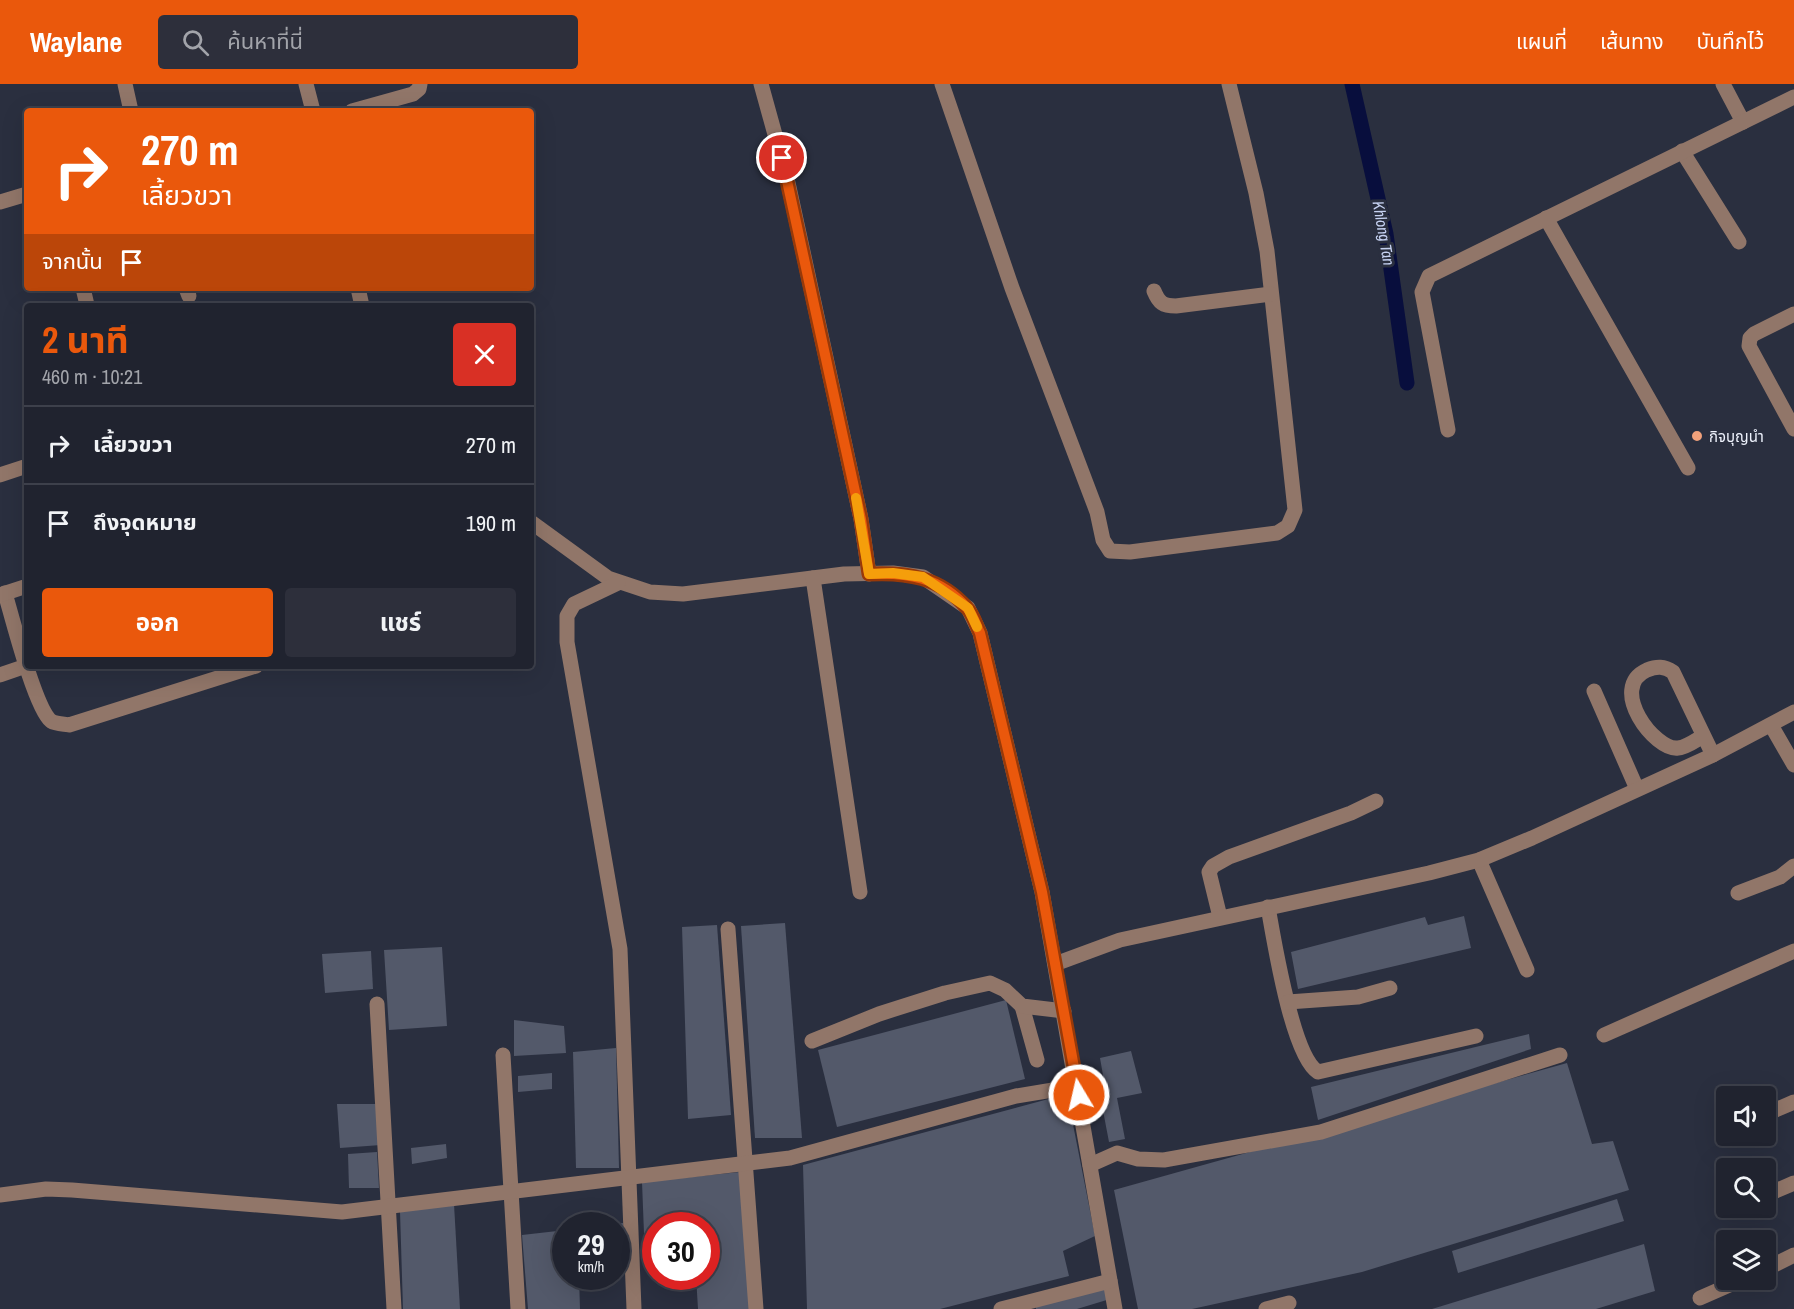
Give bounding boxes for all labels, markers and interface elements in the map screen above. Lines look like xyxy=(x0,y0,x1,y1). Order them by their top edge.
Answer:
search box xyxy=(158,15,578,69)
text: Waylane xyxy=(30,23,122,61)
icon: search xyxy=(179,26,212,59)
text: ค้นหาที่นี่ xyxy=(227,26,303,56)
text: แผนที่ xyxy=(1516,27,1567,56)
text: เส้นทาง xyxy=(1600,27,1664,56)
text: บันทึกไว้ xyxy=(1697,27,1764,56)
text: 270 m xyxy=(141,122,239,178)
icon: right xyxy=(42,132,120,210)
pin xyxy=(756,132,807,183)
icon: arrive xyxy=(765,141,798,174)
text: เลี้ยวขวา xyxy=(141,177,232,213)
water label: Khlong Tan xyxy=(1368,199,1400,267)
text: จากนั้น xyxy=(42,246,103,276)
icon: arrive xyxy=(115,246,148,279)
text: 2 นาที xyxy=(42,316,129,364)
button: close xyxy=(453,323,516,386)
text: 460 m · 10:21 xyxy=(42,363,142,390)
place label: กิจบุญนำ xyxy=(1709,426,1764,447)
icon: right xyxy=(42,429,75,462)
text: เลี้ยวขวา xyxy=(93,429,173,459)
marker: กิจบุญนำ xyxy=(1690,429,1704,443)
text: 270 m xyxy=(466,430,516,460)
icon: arrive xyxy=(42,507,75,540)
text: ถึงจุดหมาย xyxy=(93,507,197,537)
text: 190 m xyxy=(466,508,516,538)
button: ออก xyxy=(42,588,273,657)
button: แชร์ xyxy=(285,588,516,657)
position arrow xyxy=(1047,1063,1111,1127)
map controls xyxy=(1716,1086,1776,1290)
button: sound xyxy=(1716,1086,1776,1146)
button: search xyxy=(1716,1158,1776,1218)
speed limit sign: 30 xyxy=(642,1212,720,1290)
text: 29 xyxy=(577,1224,605,1264)
button: layers xyxy=(1716,1230,1776,1290)
text: km/h xyxy=(578,1256,604,1277)

